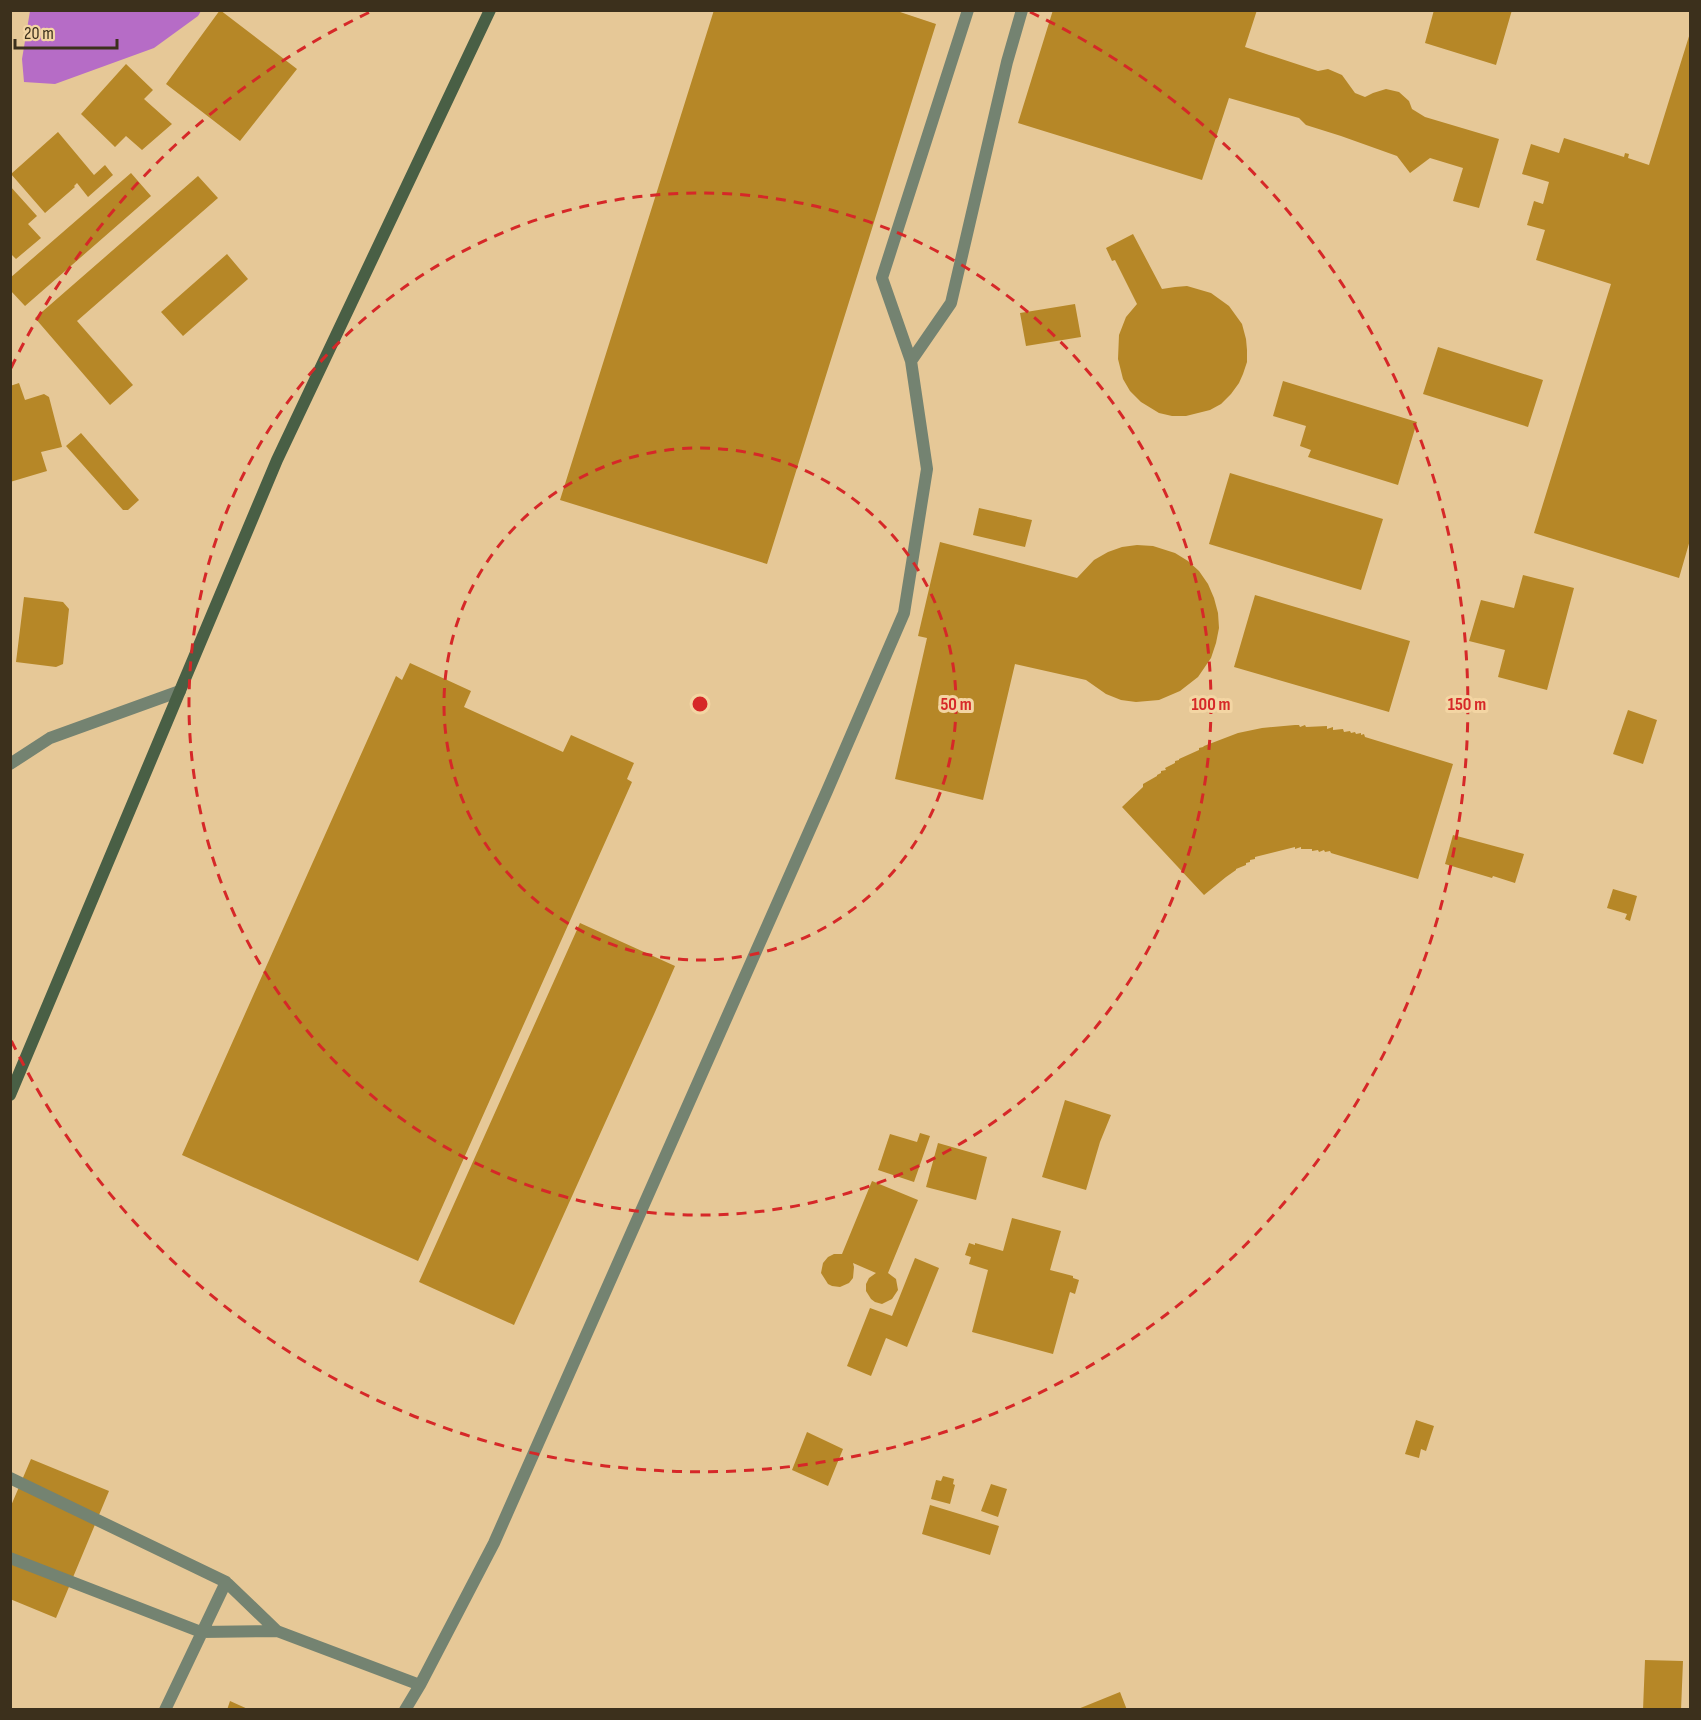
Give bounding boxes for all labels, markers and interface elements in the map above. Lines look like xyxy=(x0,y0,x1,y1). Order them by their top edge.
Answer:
scale bar xyxy=(15,12,117,50)
text: 20 m xyxy=(24,23,54,44)
centre of rings xyxy=(690,694,710,714)
text: 50 m xyxy=(940,694,972,715)
text: 100 m xyxy=(1192,694,1231,715)
text: 150 m xyxy=(1448,694,1486,715)

